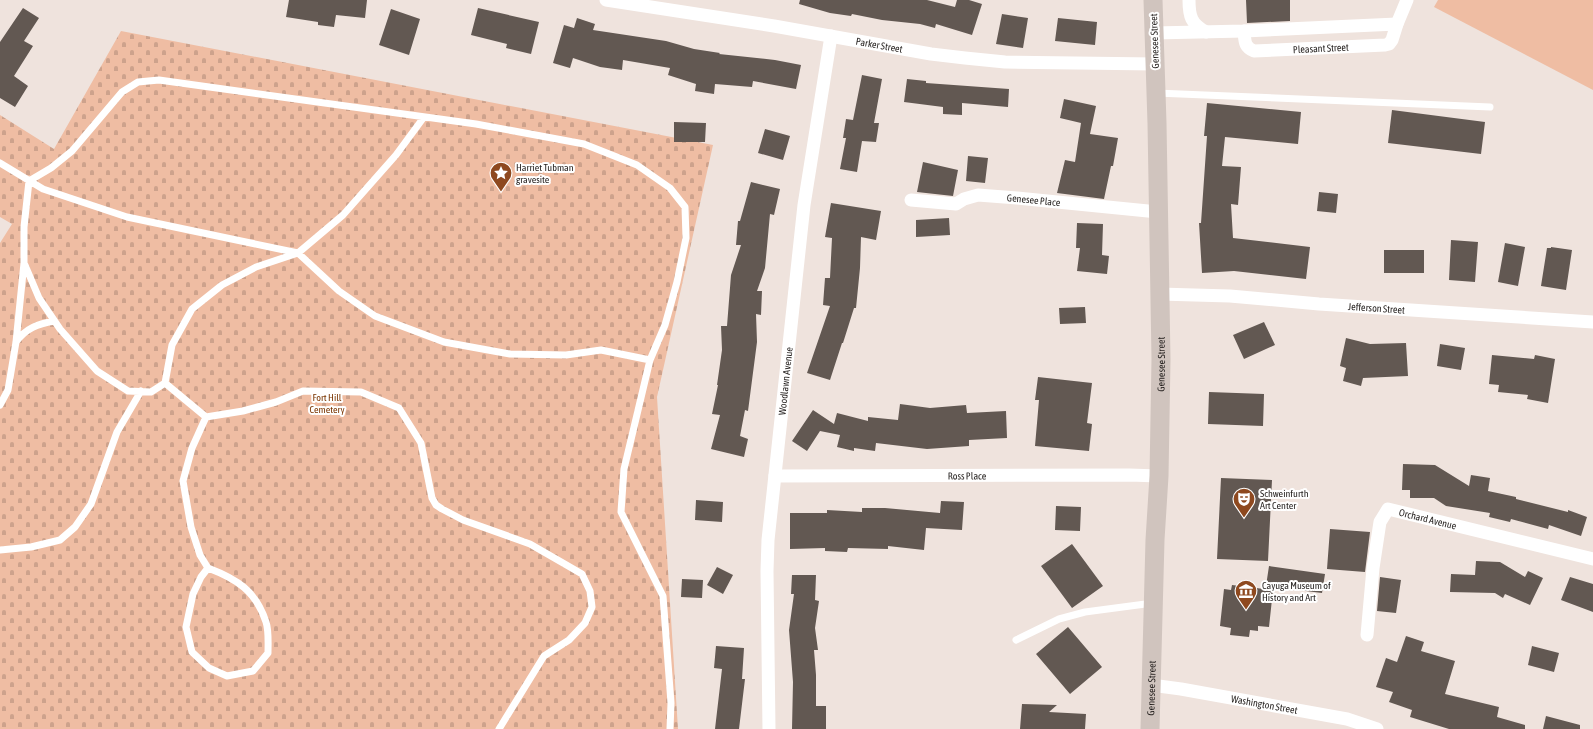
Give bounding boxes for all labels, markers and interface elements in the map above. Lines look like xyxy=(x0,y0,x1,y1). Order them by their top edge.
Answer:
street label: Genesee Street xyxy=(1148,13,1161,69)
street label: Parker Street xyxy=(855,36,904,55)
street label: Pleasant Street xyxy=(1293,42,1349,55)
place icon: Harriet Tubman gravesite xyxy=(488,160,514,193)
place label: Harriet Tubman gravesite xyxy=(516,162,574,185)
street label: Genesee Place xyxy=(1006,192,1061,208)
street label: Jefferson Street xyxy=(1348,301,1405,316)
street label: Genesee Street xyxy=(1155,336,1167,392)
street label: Woodlawn Avenue xyxy=(776,346,795,416)
park label: Fort Hill Cemetery xyxy=(309,392,345,415)
street label: Ross Place xyxy=(948,470,987,482)
theatre icon: Schweinfurth Art Center xyxy=(1231,486,1257,519)
place label: Schweinfurth Art Center xyxy=(1260,488,1309,511)
street label: Orchard Avenue xyxy=(1398,507,1458,532)
museum icon: Cayuga Museum of History and Art xyxy=(1233,578,1259,611)
place label: Cayuga Museum of History and Art xyxy=(1262,580,1331,603)
street label: Genesee Street xyxy=(1145,660,1158,716)
street label: Washington Street xyxy=(1230,693,1298,716)

